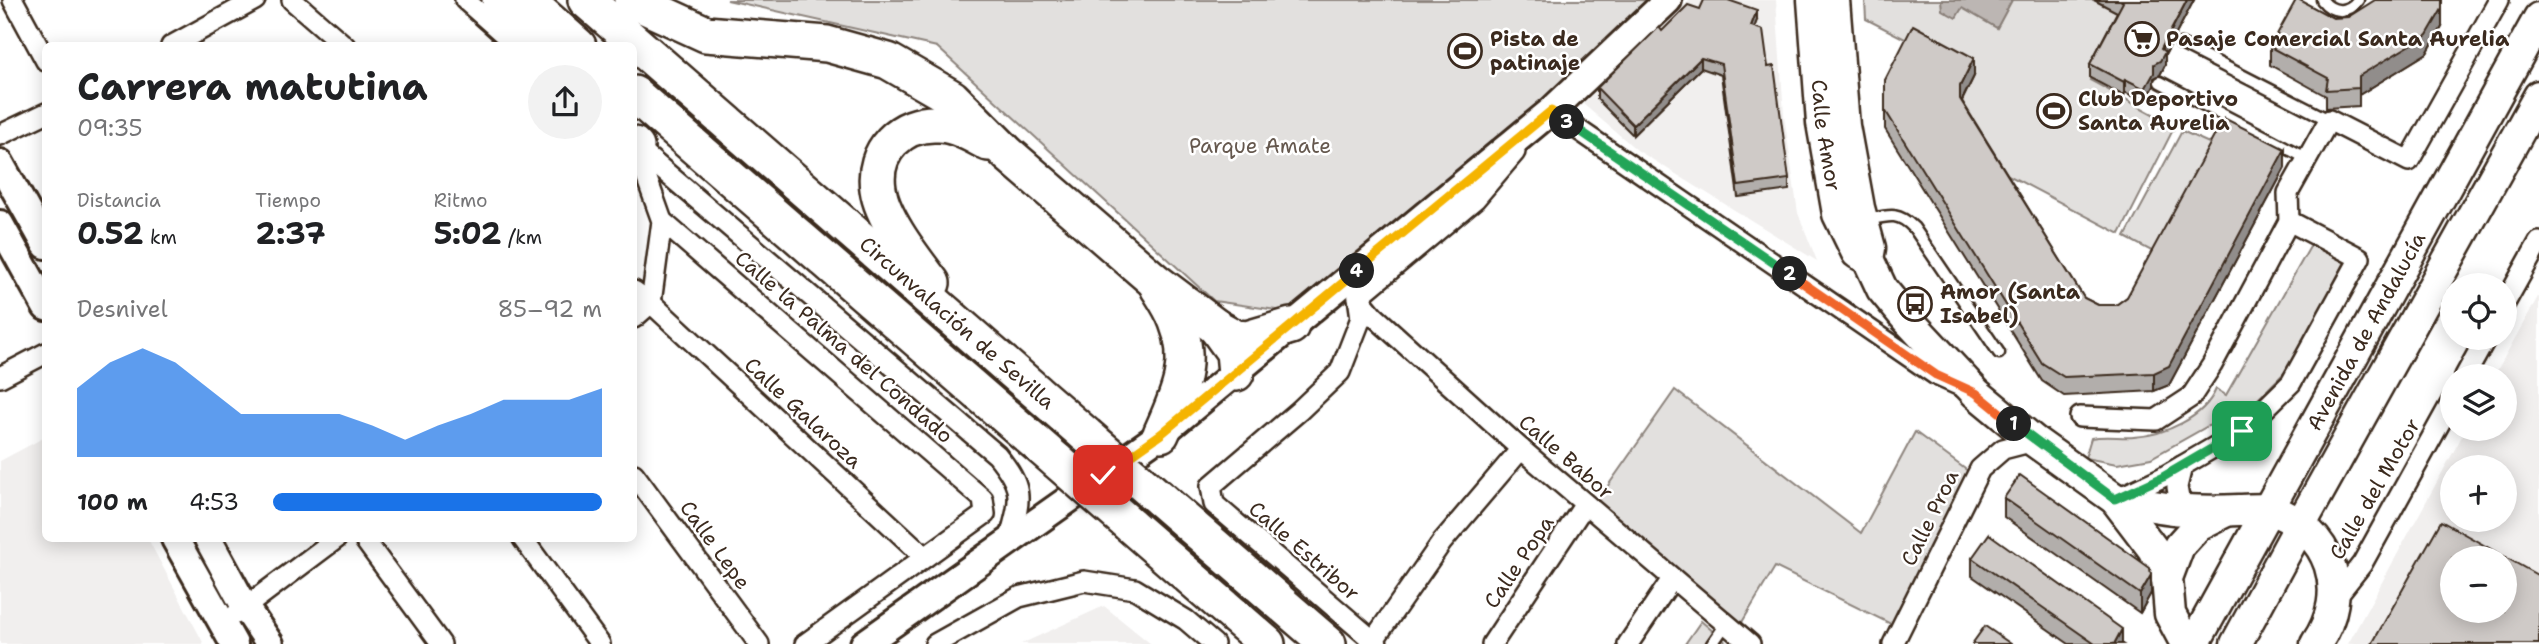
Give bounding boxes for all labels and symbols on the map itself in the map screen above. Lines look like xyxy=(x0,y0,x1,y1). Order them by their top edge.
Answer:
supermarket icon: Pasaje Comercial Santa Aurelia xyxy=(2123,20,2161,58)
place label: Pista de patinaje xyxy=(1490,25,1580,77)
place label: Pasaje Comercial Santa Aurelia xyxy=(2166,25,2510,53)
sports icon: Pista de patinaje xyxy=(1446,32,1484,70)
street label: Calle Amor xyxy=(1805,78,1848,193)
place label: Club Deportivo Santa Aurelia xyxy=(2078,85,2238,137)
sports icon: Club Deportivo Santa Aurelia xyxy=(2035,92,2073,130)
pin: 3 xyxy=(1550,104,1584,140)
park label: Parque Amate xyxy=(1189,132,1331,160)
street label: Avenida de Andalucía xyxy=(2300,227,2432,436)
street label: Circunvalación de Sevilla xyxy=(853,230,1061,416)
street label: Calle la Palma del Condado xyxy=(729,244,959,450)
pin: 4 xyxy=(1340,254,1374,288)
pin: 2 xyxy=(1772,256,1808,292)
place label: Amor (Santa Isabel) xyxy=(1940,278,2081,330)
bus stop icon: Amor (Santa Isabel) xyxy=(1896,285,1934,323)
street label: Calle Galaroza xyxy=(738,351,868,475)
pin xyxy=(2212,401,2272,461)
pin: 1 xyxy=(1996,406,2032,442)
street label: Calle Babor xyxy=(1513,408,1619,506)
street label: Calle del Motor xyxy=(2323,413,2427,565)
pin xyxy=(1073,445,1133,505)
street label: Calle Proa xyxy=(1895,465,1965,571)
street label: Calle Lepe xyxy=(673,495,757,595)
street label: Calle Estribor xyxy=(1243,495,1365,607)
street label: Calle Popa xyxy=(1478,510,1560,614)

